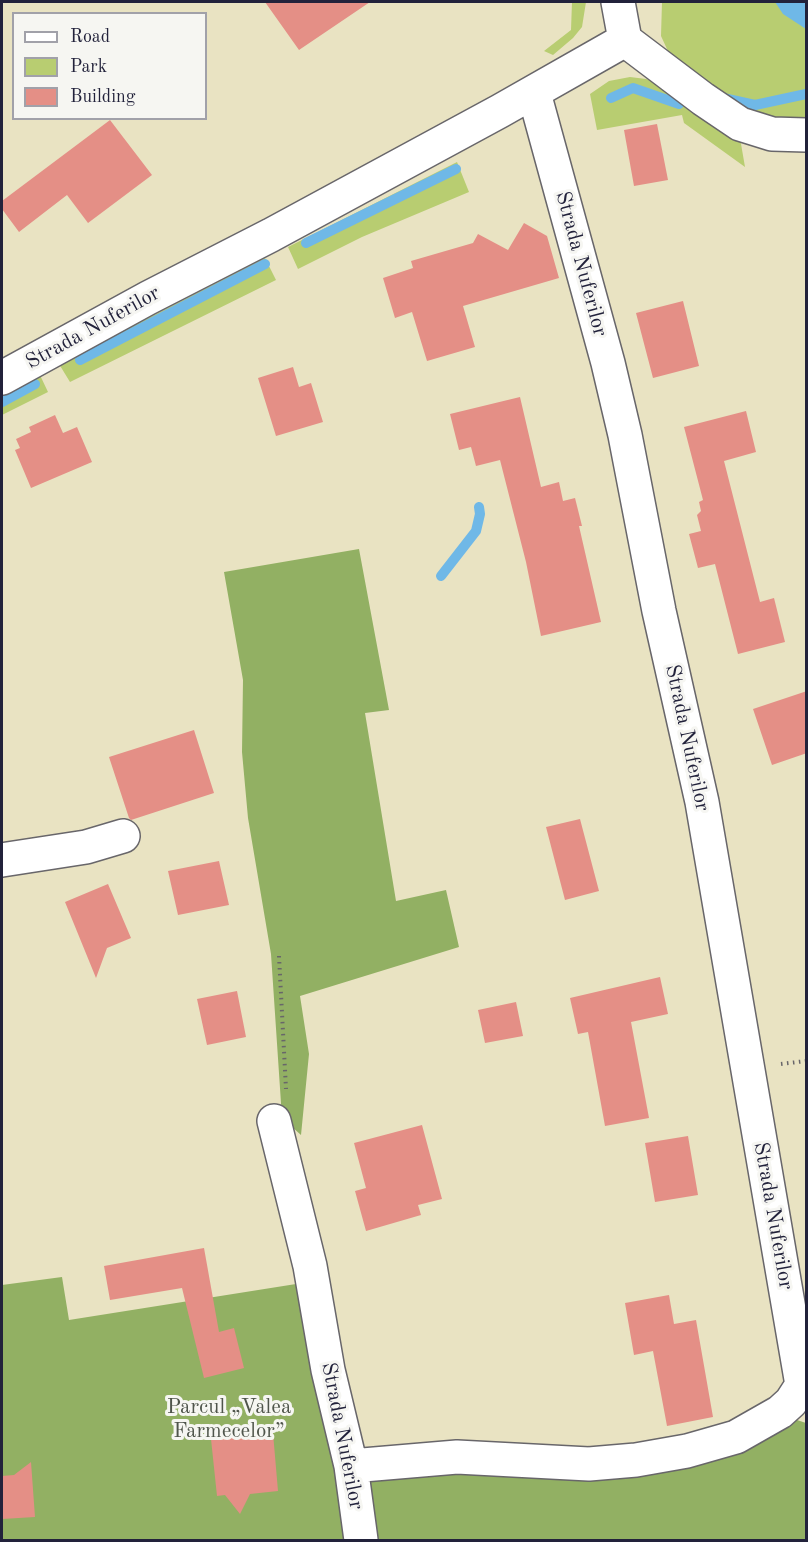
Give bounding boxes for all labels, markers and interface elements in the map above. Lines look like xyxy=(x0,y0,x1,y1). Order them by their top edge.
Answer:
legend xyxy=(12,12,207,120)
text: Road xyxy=(70,28,110,46)
text: Park xyxy=(70,58,107,76)
text: Building xyxy=(70,88,135,106)
street label: Strada Nuferilor xyxy=(549,189,613,339)
street label: Strada Nuferilor xyxy=(22,281,164,375)
street label: Strada Nuferilor xyxy=(659,662,715,814)
street label: Strada Nuferilor xyxy=(748,1140,798,1292)
street label: Strada Nuferilor xyxy=(315,1360,369,1512)
park label: Parcul „Valea Farmecelor” xyxy=(167,1394,291,1444)

